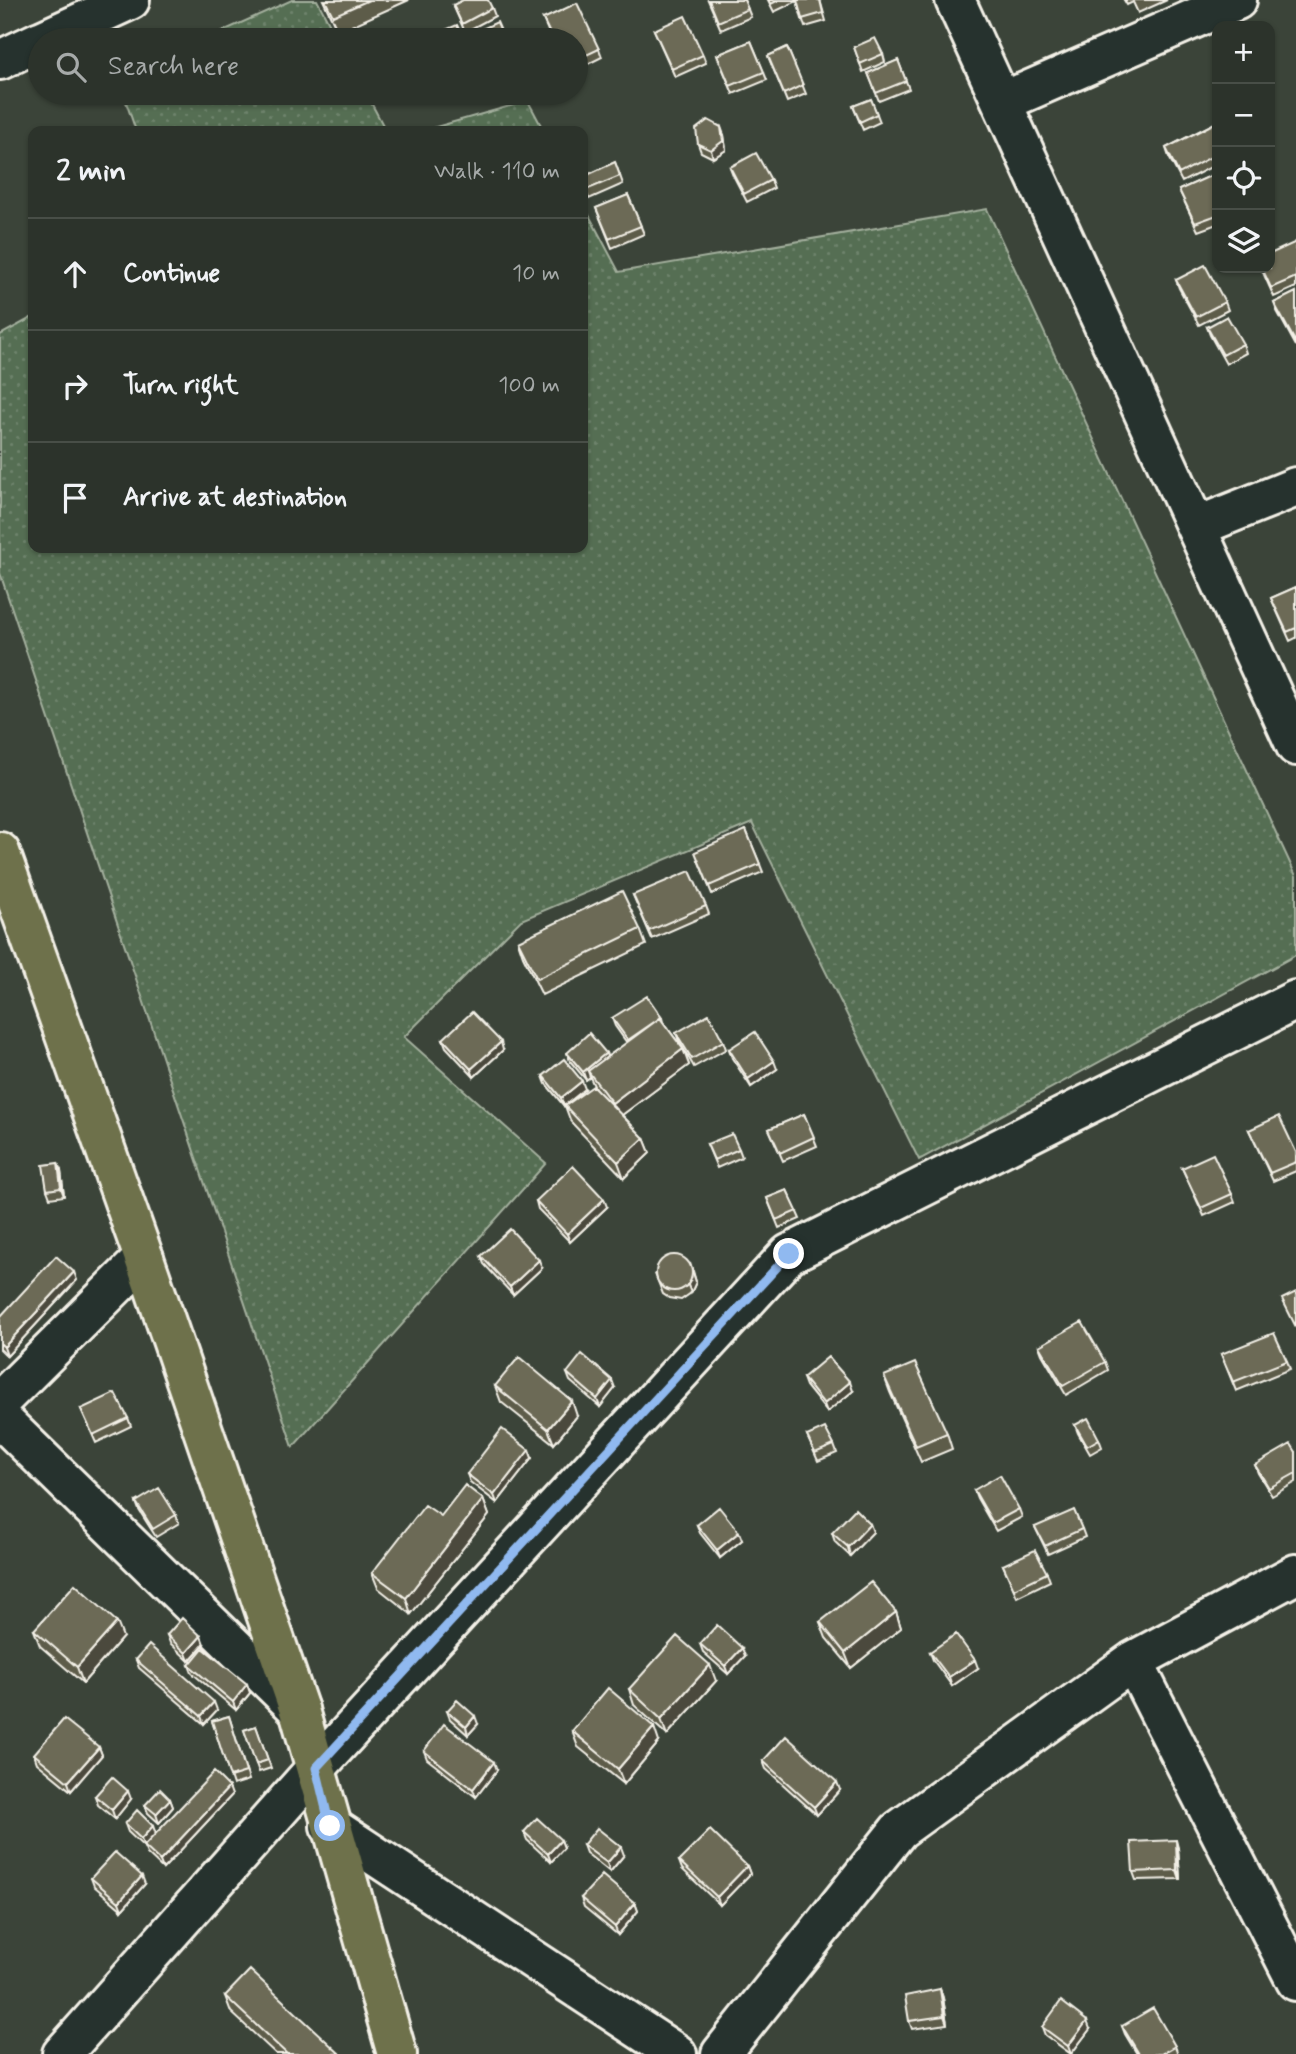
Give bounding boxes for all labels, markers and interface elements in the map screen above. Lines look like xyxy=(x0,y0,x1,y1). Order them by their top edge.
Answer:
map controls xyxy=(1212,21,1275,273)
button: + xyxy=(1212,21,1275,84)
search box xyxy=(28,28,588,105)
icon: search xyxy=(52,48,90,86)
text: Search here xyxy=(108,50,239,84)
button: − xyxy=(1212,84,1275,147)
button: locate xyxy=(1212,147,1275,210)
text: 2 min xyxy=(56,152,126,191)
text: Walk · 110 m xyxy=(434,157,560,187)
button: layers xyxy=(1212,210,1275,273)
icon: ahead xyxy=(56,255,94,293)
text: Continue xyxy=(123,257,220,291)
text: 10 m xyxy=(512,259,560,289)
icon: right xyxy=(56,367,94,405)
text: Turn right xyxy=(123,369,239,403)
text: 100 m xyxy=(498,371,560,401)
icon: arrive xyxy=(56,479,94,517)
text: Arrive at destination xyxy=(123,481,347,515)
route end xyxy=(773,1238,804,1269)
route start xyxy=(314,1810,345,1841)

